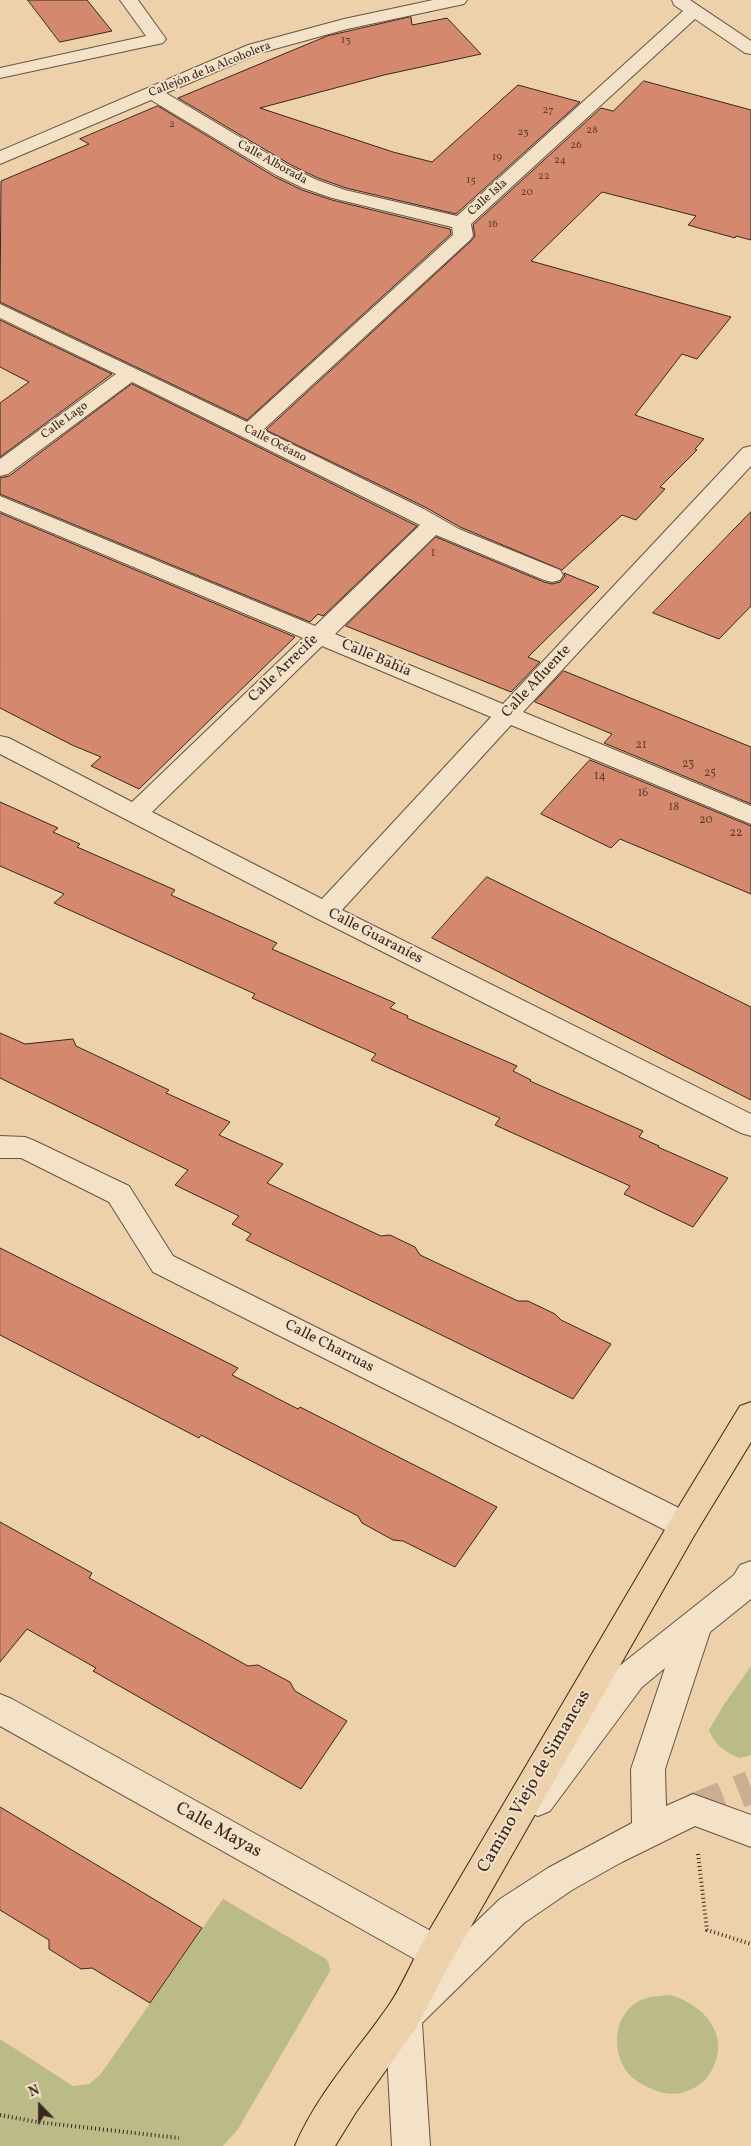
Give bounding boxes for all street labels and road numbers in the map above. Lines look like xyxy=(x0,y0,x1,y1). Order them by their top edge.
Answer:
street label: Callejón de la Alcoholera xyxy=(147,39,273,101)
street label: Calle Alborada xyxy=(234,138,310,188)
street label: Calle Isla xyxy=(465,177,511,219)
street label: Calle Lago xyxy=(39,399,91,443)
street label: Calle Océano xyxy=(241,422,309,466)
street label: Calle Arrecife xyxy=(245,631,323,707)
street label: Calle Bahía xyxy=(338,636,414,682)
street label: Calle Afluente xyxy=(499,642,575,722)
street label: Calle Guaraníes xyxy=(325,905,425,969)
street label: Calle Charruas xyxy=(281,1317,377,1377)
street label: Camino Viejo de Simancas xyxy=(474,1687,596,1877)
street label: Calle Mayas xyxy=(171,1798,265,1864)

